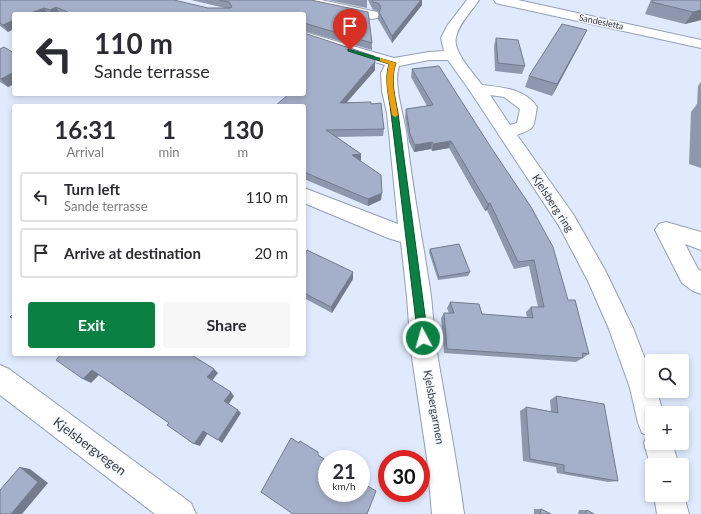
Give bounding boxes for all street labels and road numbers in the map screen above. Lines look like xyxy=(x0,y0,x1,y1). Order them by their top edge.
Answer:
street label: Sandesletta xyxy=(578,11,624,32)
street label: Kjelsberg ring xyxy=(530,172,577,234)
street label: Kjelsbergarmen xyxy=(422,369,447,445)
street label: Kjelsbergvegen xyxy=(50,413,130,479)

